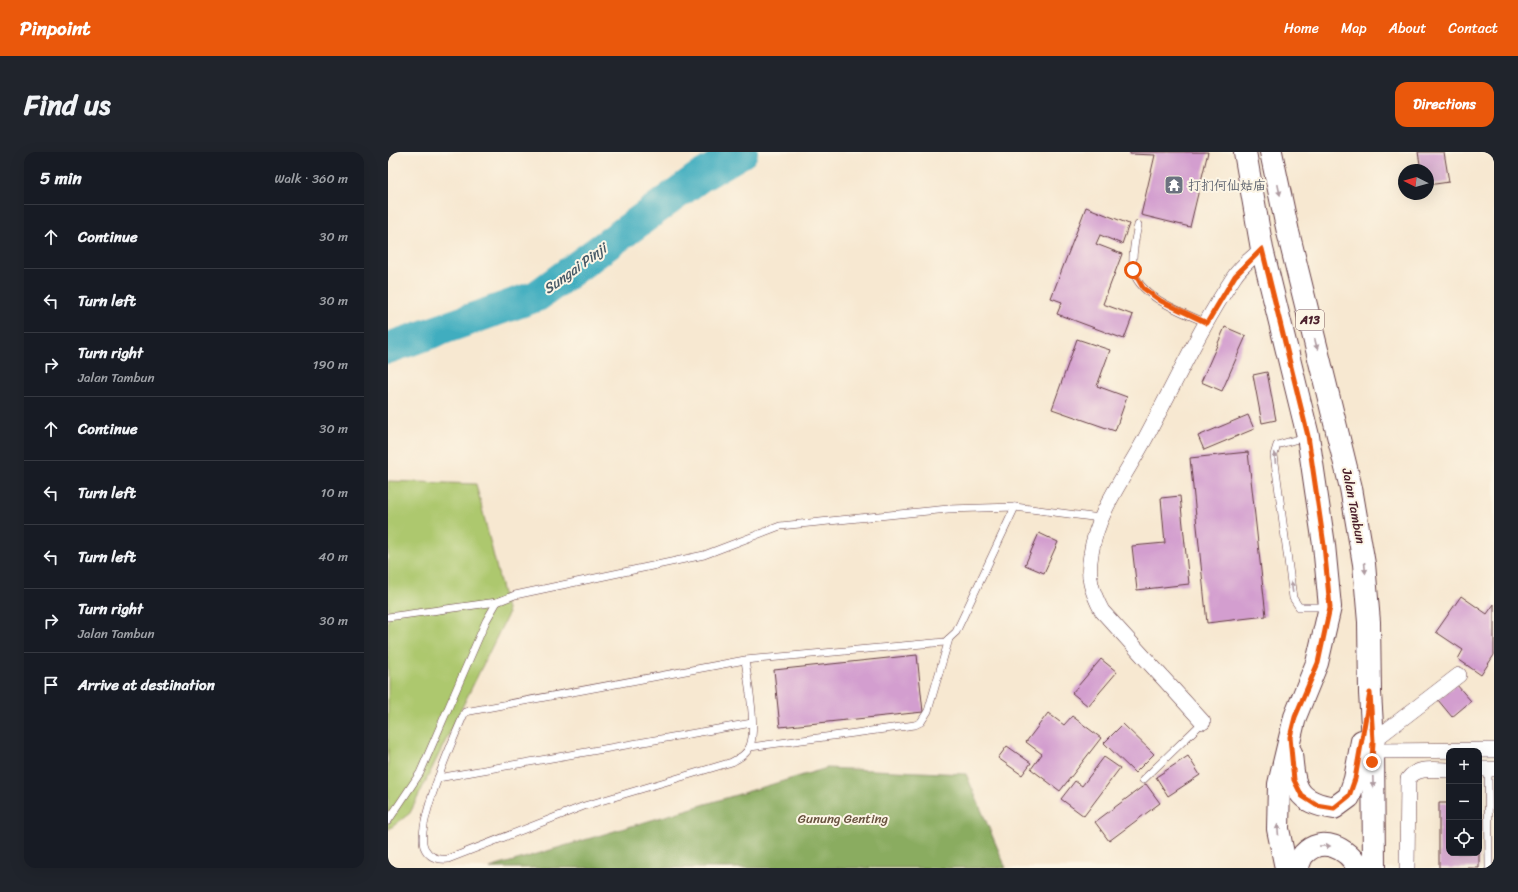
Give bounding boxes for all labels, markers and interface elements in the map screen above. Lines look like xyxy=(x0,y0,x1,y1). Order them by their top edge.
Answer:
text: Pinpoint xyxy=(20,12,91,45)
text: Home xyxy=(1284,16,1319,41)
text: Map xyxy=(1341,16,1367,41)
text: About xyxy=(1389,16,1426,41)
text: Contact xyxy=(1448,16,1498,41)
text: Find us xyxy=(24,80,111,129)
button: Directions xyxy=(1395,82,1494,127)
text: 5 min xyxy=(40,163,82,193)
north arrow xyxy=(1398,164,1434,200)
text: Walk · 360 m xyxy=(274,167,348,190)
temple icon: 打扪何仙姑庙 xyxy=(1163,174,1185,196)
place label: 打扪何仙姑庙 xyxy=(1188,174,1266,197)
one-way arrow xyxy=(1277,184,1283,196)
text: Continue xyxy=(78,224,138,250)
text: 30 m xyxy=(319,225,348,248)
icon: ahead xyxy=(40,226,62,248)
water label: Sungai Pinji xyxy=(538,235,615,301)
route start xyxy=(1124,261,1142,279)
text: Turn left xyxy=(78,288,136,314)
text: 30 m xyxy=(319,289,348,312)
icon: left xyxy=(40,290,62,312)
road number: A13 xyxy=(1296,310,1324,330)
one-way arrow xyxy=(1313,338,1319,350)
text: Turn right xyxy=(78,340,143,366)
text: 190 m xyxy=(313,353,348,376)
icon: right xyxy=(40,354,62,376)
text: Jalan Tambun xyxy=(78,366,155,389)
text: Continue xyxy=(78,416,138,442)
text: 30 m xyxy=(319,417,348,440)
icon: ahead xyxy=(40,418,62,440)
one-way arrow xyxy=(1271,452,1278,464)
street label: Jalan Tambun xyxy=(1335,465,1373,546)
text: Turn left xyxy=(78,480,136,506)
text: 10 m xyxy=(321,481,348,504)
icon: left xyxy=(40,482,62,504)
text: Turn left xyxy=(78,544,136,570)
text: 40 m xyxy=(318,545,348,568)
icon: left xyxy=(40,546,62,568)
one-way arrow xyxy=(1361,562,1368,574)
one-way arrow xyxy=(1289,581,1295,593)
text: Turn right xyxy=(78,596,143,622)
text: 30 m xyxy=(319,609,348,632)
icon: right xyxy=(40,610,62,632)
text: Jalan Tambun xyxy=(78,622,155,645)
text: Arrive at destination xyxy=(78,672,215,698)
icon: arrive xyxy=(40,674,62,696)
map controls xyxy=(1446,748,1482,856)
button: + xyxy=(1446,748,1482,784)
route end xyxy=(1363,753,1381,771)
one-way arrow xyxy=(1369,776,1376,788)
button: − xyxy=(1446,784,1482,820)
park label: Gunung Genting xyxy=(798,807,889,830)
button: locate xyxy=(1446,820,1482,856)
one-way arrow xyxy=(1275,824,1282,836)
one-way arrow xyxy=(1319,843,1332,849)

